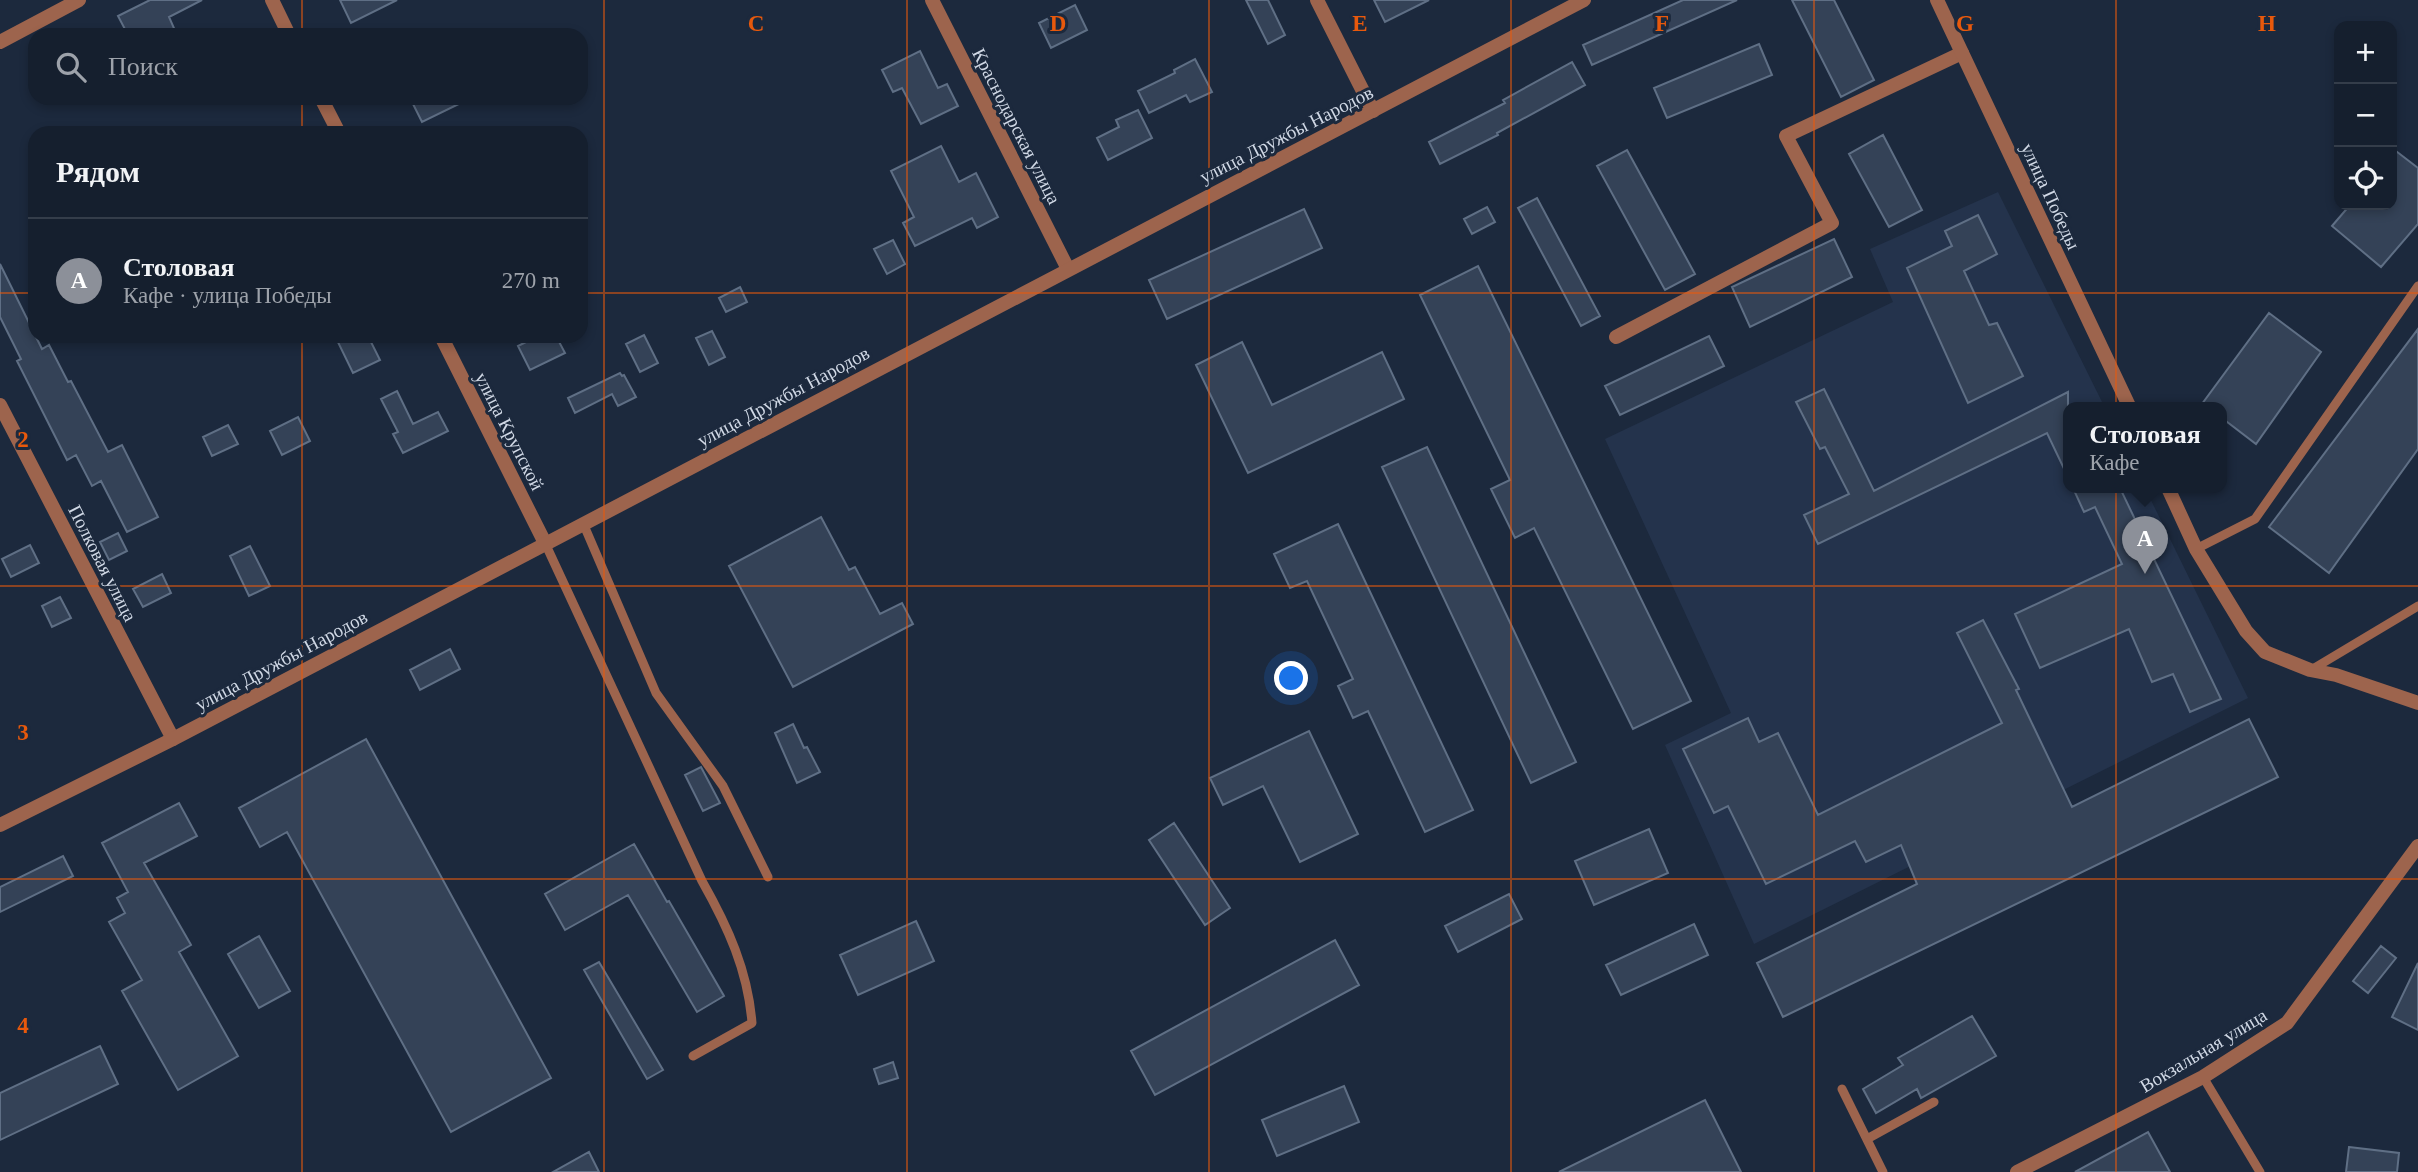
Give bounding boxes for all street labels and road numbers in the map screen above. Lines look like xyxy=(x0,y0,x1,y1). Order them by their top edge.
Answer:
street label: Краснодарская улица xyxy=(968,45,1065,208)
street label: улица Дружбы Народов xyxy=(1196,82,1377,187)
street label: улица Победы xyxy=(2017,140,2084,253)
street label: улица Дружбы Народов xyxy=(694,342,873,451)
street label: улица Крупской xyxy=(471,369,548,494)
street label: Полковая улица xyxy=(64,502,141,625)
street label: улица Дружбы Народов xyxy=(192,606,371,715)
street label: Вокзальная улица xyxy=(2136,1004,2271,1097)

